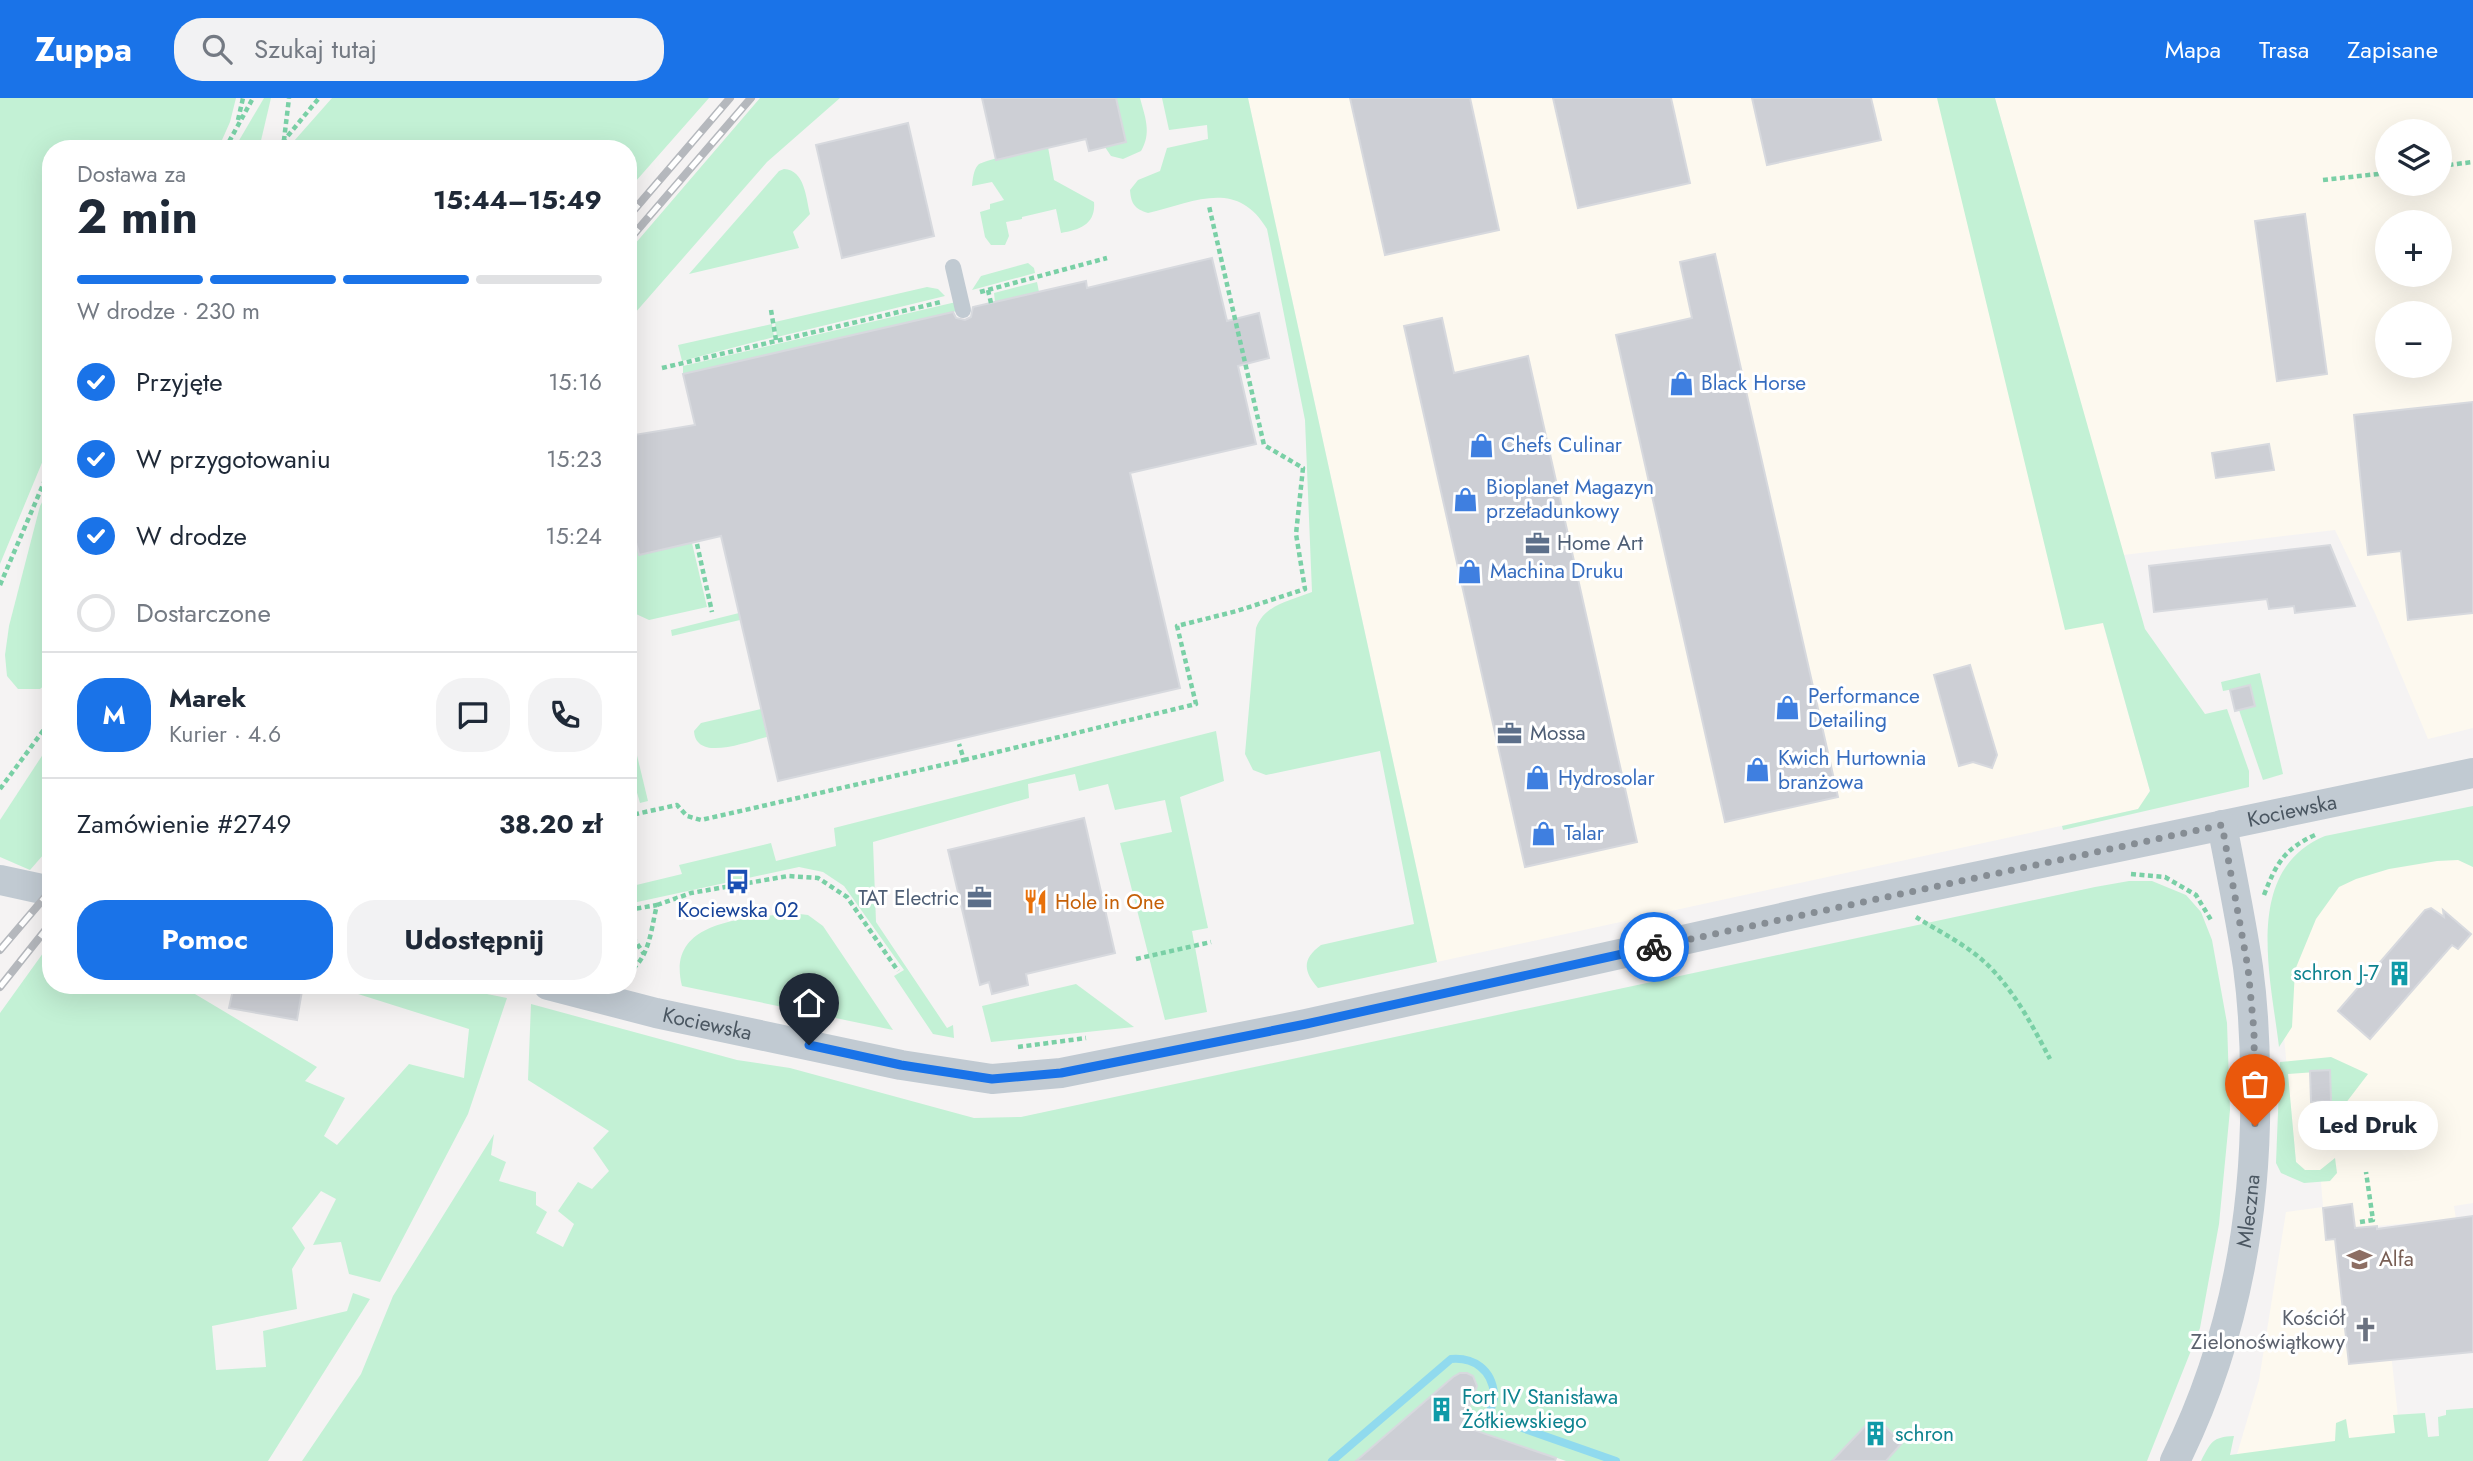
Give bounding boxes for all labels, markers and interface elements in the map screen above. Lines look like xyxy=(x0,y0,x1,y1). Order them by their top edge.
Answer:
search box xyxy=(174,18,664,81)
text: Zuppa xyxy=(35,26,132,73)
icon: search xyxy=(198,30,236,68)
text: Szukaj tutaj xyxy=(254,30,377,68)
text: Mapa xyxy=(2165,32,2221,67)
text: Trasa xyxy=(2259,32,2309,67)
text: Zapisane xyxy=(2347,32,2438,67)
map controls xyxy=(2375,119,2452,378)
button: layers xyxy=(2375,119,2452,196)
text: Dostawa za xyxy=(77,157,186,191)
text: 15:44–15:49 xyxy=(433,181,602,219)
text: 2 min xyxy=(77,184,198,250)
button: + xyxy=(2375,210,2452,287)
text: W drodze · 230 m xyxy=(77,294,260,328)
button: − xyxy=(2375,301,2452,378)
icon: check xyxy=(77,363,115,401)
text: Przyjęte xyxy=(136,363,223,401)
text: 15:16 xyxy=(548,365,602,399)
place label: Black Horse xyxy=(1701,368,1806,398)
shop icon: Black Horse xyxy=(1667,369,1695,397)
place label: Chefs Culinar xyxy=(1501,430,1623,460)
shop icon: Chefs Culinar xyxy=(1467,431,1495,459)
icon: check xyxy=(77,440,115,478)
text: W przygotowaniu xyxy=(136,440,331,478)
text: 15:23 xyxy=(546,442,602,476)
place label: Bioplanet Magazyn przeładunkowy xyxy=(1486,472,1654,526)
shop icon: Bioplanet Magazyn przeładunkowy xyxy=(1452,485,1480,513)
icon: check xyxy=(77,517,115,555)
text: W drodze xyxy=(136,517,247,555)
text: 15:24 xyxy=(545,519,602,553)
place label: Home Art xyxy=(1557,528,1643,558)
office icon: Home Art xyxy=(1523,529,1551,557)
place label: Machina Druku xyxy=(1490,556,1624,586)
shop icon: Machina Druku xyxy=(1456,557,1484,585)
text: Dostarczone xyxy=(136,594,271,632)
button: chat xyxy=(436,678,510,752)
button: phone xyxy=(528,678,602,752)
text: Marek xyxy=(169,679,246,717)
place label: Performance Detailing xyxy=(1808,681,1920,735)
shop icon: Performance Detailing xyxy=(1774,694,1802,722)
text: M xyxy=(102,696,126,734)
text: Kurier · 4.6 xyxy=(169,717,281,751)
place label: Mossa xyxy=(1530,718,1586,748)
office icon: Mossa xyxy=(1496,719,1524,747)
place label: Kwich Hurtownia branżowa xyxy=(1778,743,1926,797)
shop icon: Kwich Hurtownia branżowa xyxy=(1744,756,1772,784)
place label: Hydrosolar xyxy=(1558,763,1655,793)
shop icon: Hydrosolar xyxy=(1524,764,1552,792)
street label: Kociewska xyxy=(2244,787,2340,835)
text: Zamówienie #2749 xyxy=(77,805,292,843)
text: 38.20 zł xyxy=(499,805,602,843)
place label: Talar xyxy=(1564,818,1605,848)
shop icon: Talar xyxy=(1530,819,1558,847)
bus stop icon: Kociewska 02 xyxy=(724,867,752,895)
place label: TAT Electric xyxy=(858,883,959,913)
office icon: TAT Electric xyxy=(965,884,993,912)
place label: Hole in One xyxy=(1055,887,1165,917)
restaurant icon: Hole in One xyxy=(1021,888,1049,916)
place label: Kociewska 02 xyxy=(677,895,799,925)
button: Pomoc xyxy=(77,900,333,980)
button: Udostępnij xyxy=(347,900,602,980)
courier xyxy=(1619,912,1689,982)
icon: bike xyxy=(1635,928,1673,966)
place label: schron J-7 xyxy=(2293,958,2379,988)
building icon: schron J-7 xyxy=(2385,959,2413,987)
pin xyxy=(779,973,839,1045)
icon: home xyxy=(790,984,828,1022)
street label: Kociewska xyxy=(660,1000,755,1048)
pin xyxy=(2225,1054,2285,1126)
icon: bag xyxy=(2236,1065,2274,1103)
callout: Led Druk xyxy=(2297,1102,2437,1150)
text: Led Druk xyxy=(2318,1108,2418,1142)
street label: Mleczna xyxy=(2229,1173,2267,1250)
place label: Alfa xyxy=(2379,1244,2414,1274)
school or university icon: Alfa xyxy=(2345,1245,2373,1273)
place label: Kościół Zielonoświątkowy xyxy=(2191,1303,2346,1357)
church icon: Kościół Zielonoświątkowy xyxy=(2351,1316,2379,1344)
place label: Fort IV Stanisława Żółkiewskiego xyxy=(1462,1382,1618,1436)
building icon: Fort IV Stanisława Żółkiewskiego xyxy=(1428,1395,1456,1423)
place label: schron xyxy=(1895,1419,1954,1449)
building icon: schron xyxy=(1861,1420,1889,1448)

